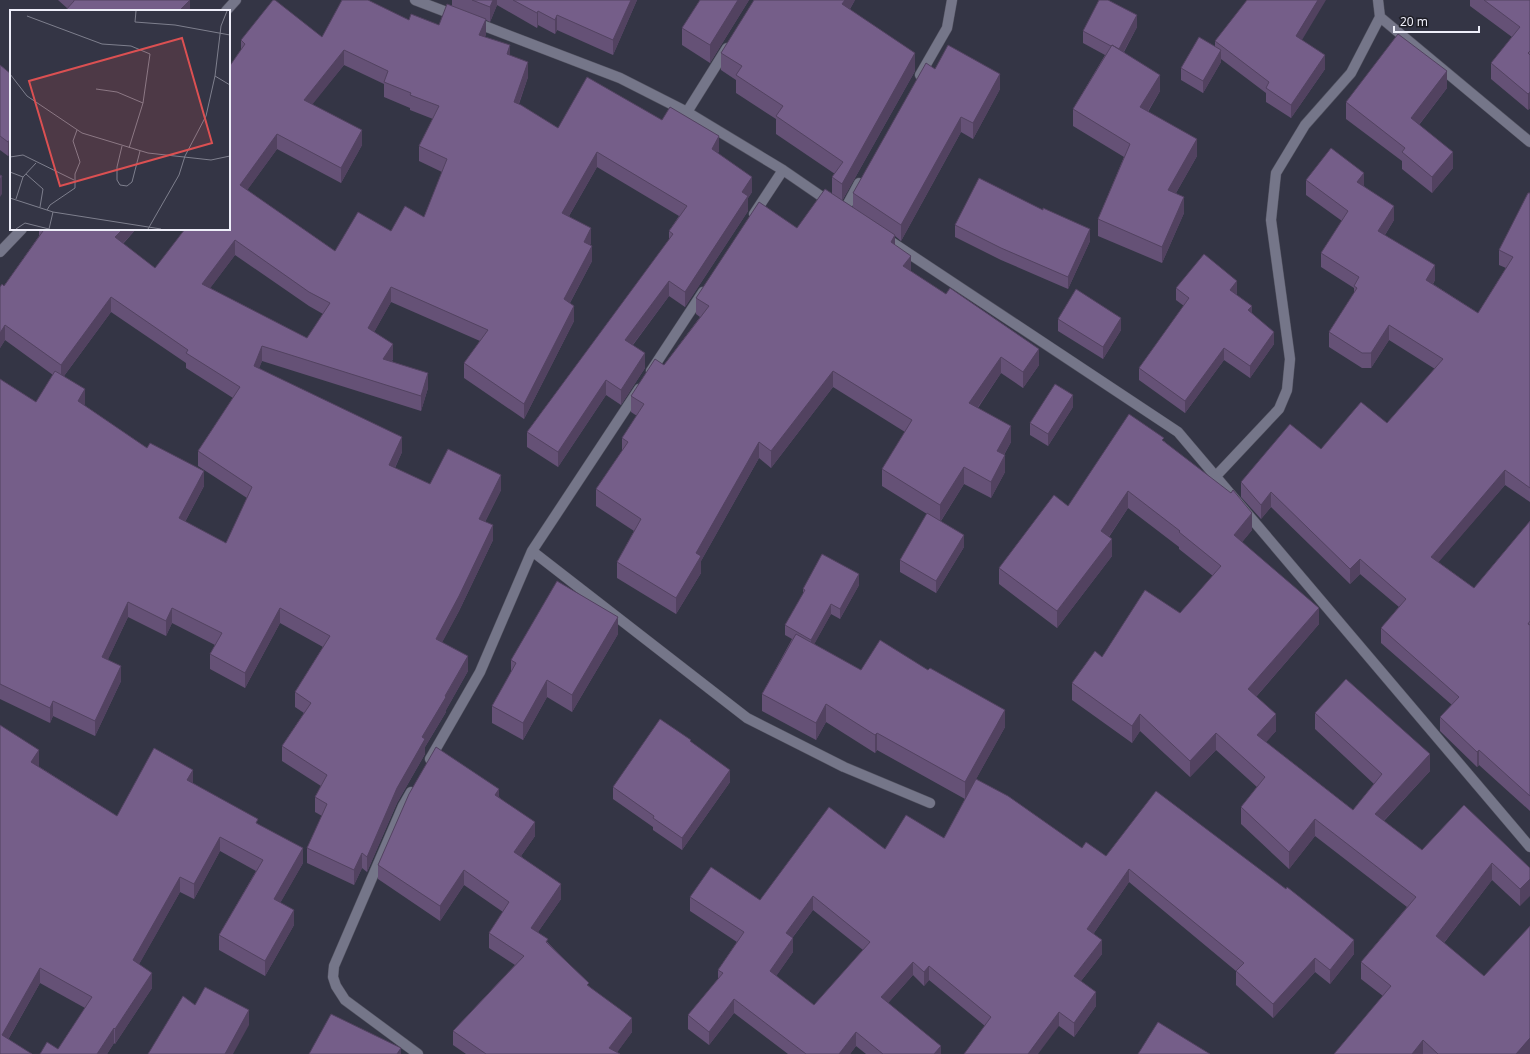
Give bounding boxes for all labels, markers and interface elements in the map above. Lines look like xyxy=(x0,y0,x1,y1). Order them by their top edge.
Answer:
scale bar xyxy=(1394,8,1479,34)
inset map xyxy=(10,10,230,230)
text: 20 m xyxy=(1400,13,1428,30)

